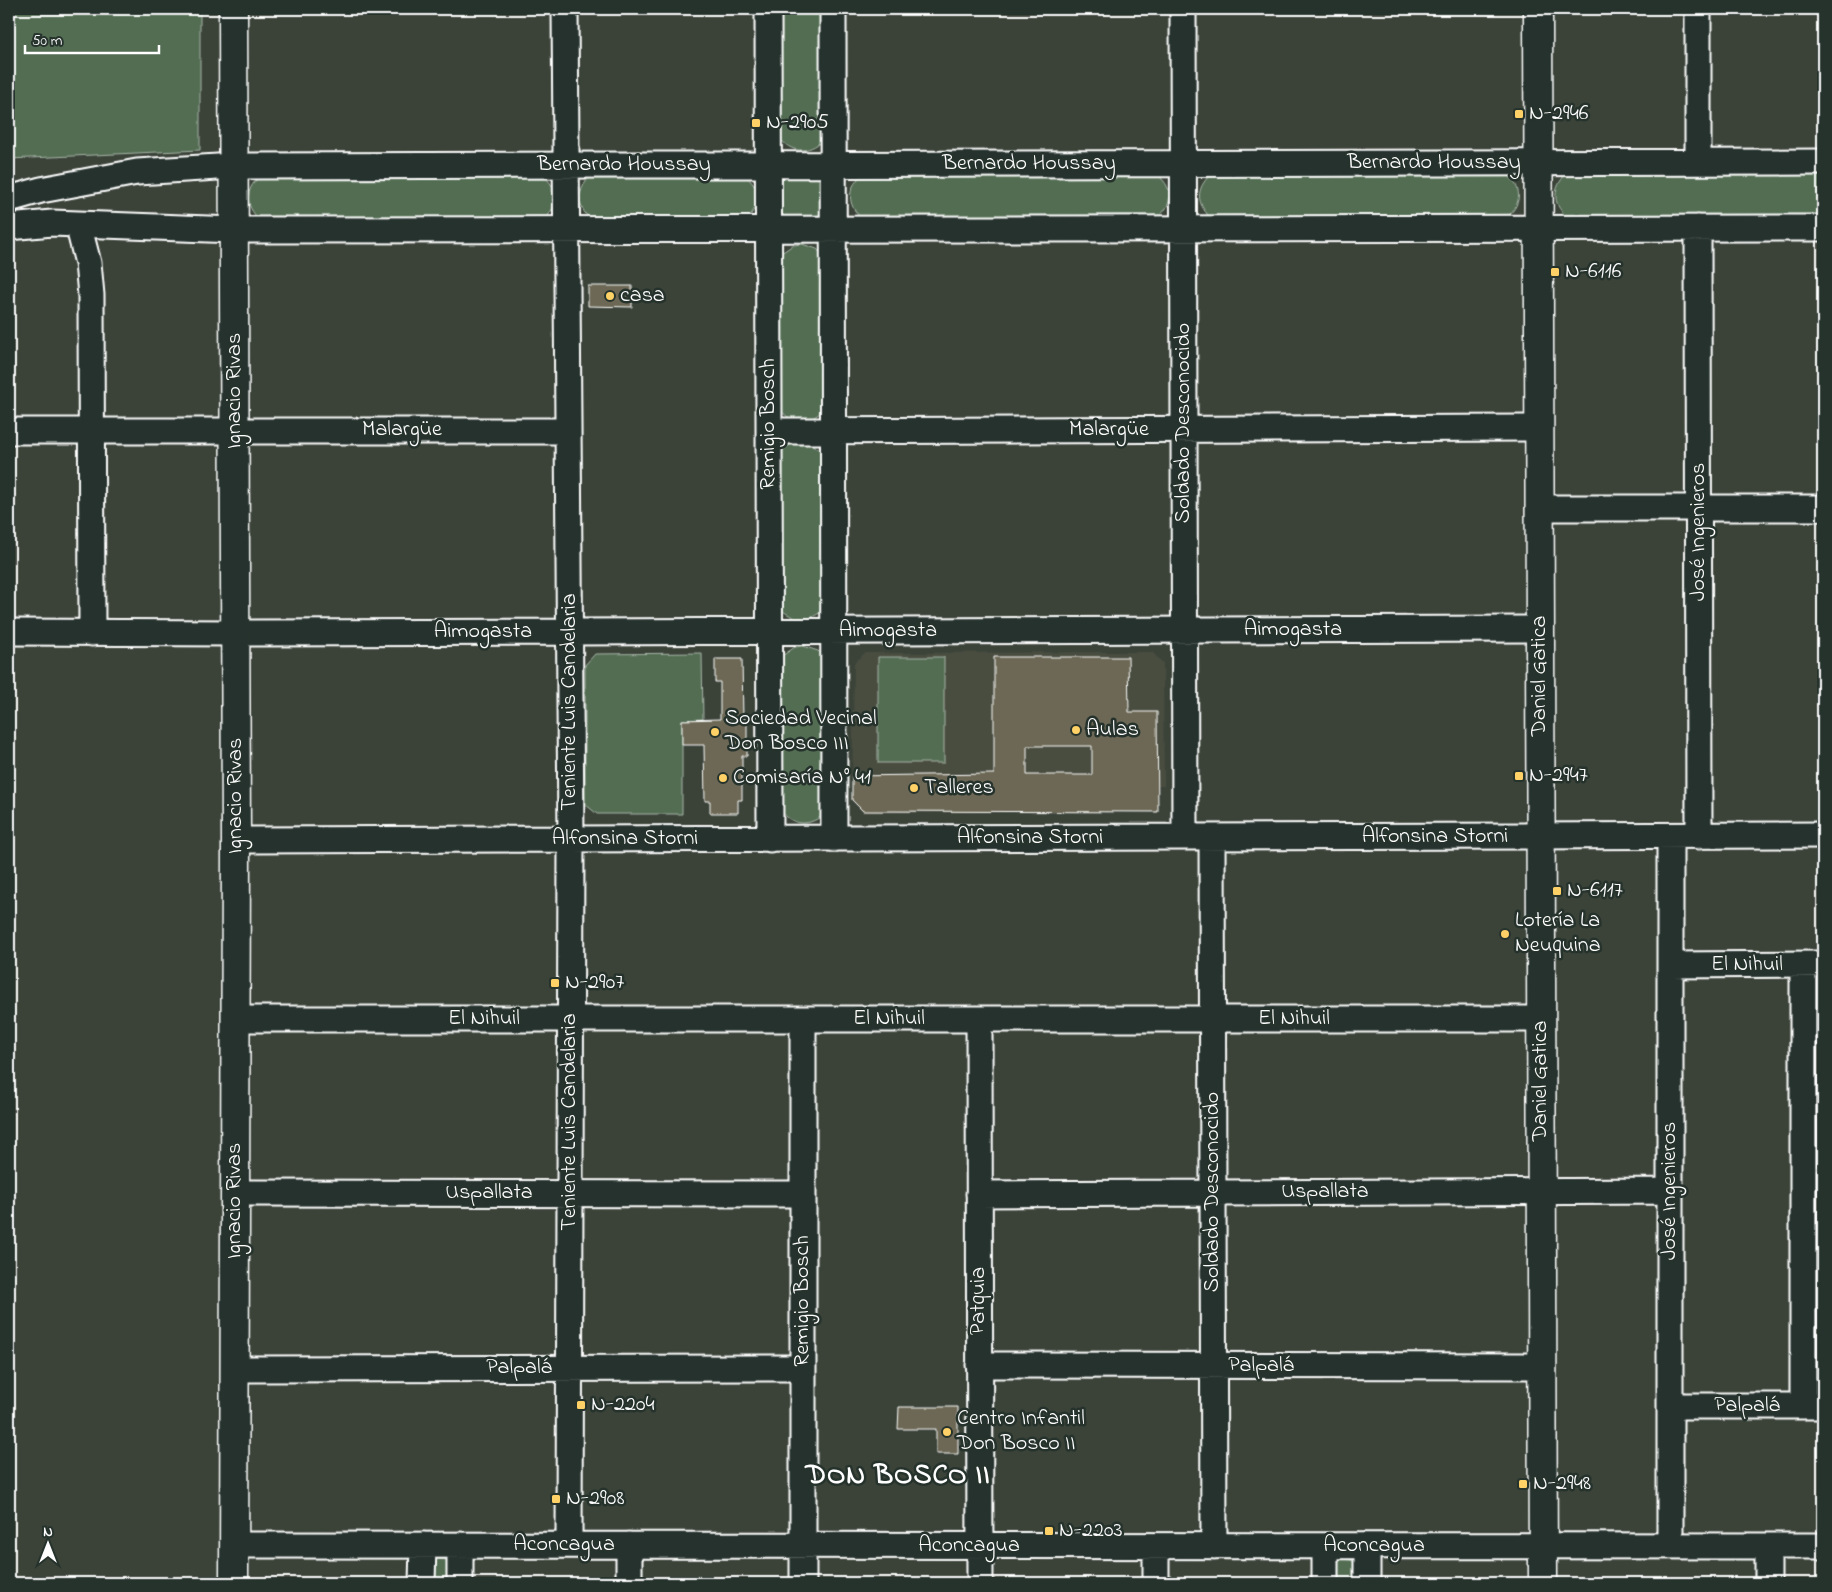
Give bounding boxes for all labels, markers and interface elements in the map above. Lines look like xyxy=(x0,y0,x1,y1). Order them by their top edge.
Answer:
scale bar xyxy=(25,22,159,54)
text: 50 m xyxy=(32,30,63,52)
place label: N-2946 xyxy=(1529,98,1589,130)
place label: N-2905 xyxy=(766,107,829,139)
marker: N-2946 xyxy=(1513,108,1525,120)
marker: N-2905 xyxy=(750,117,762,129)
street label: Bernardo Houssay xyxy=(1346,147,1521,180)
street label: Bernardo Houssay xyxy=(941,148,1116,181)
street label: Bernardo Houssay xyxy=(536,149,711,182)
place label: N-6116 xyxy=(1565,256,1622,288)
marker: N-6116 xyxy=(1549,266,1561,278)
place label: casa xyxy=(620,280,665,312)
marker: casa xyxy=(604,290,616,302)
street label: Soldado Desconocido xyxy=(1168,323,1200,523)
street label: Ignacio Rivas xyxy=(219,333,252,449)
street label: Remigio Bosch xyxy=(753,358,786,490)
street label: Malargüe xyxy=(362,414,442,447)
street label: Malargüe xyxy=(1069,414,1149,447)
street label: José Ingenieros xyxy=(1683,463,1716,601)
street label: Teniente Luis Candelaria xyxy=(554,593,586,811)
street label: Aimogasta xyxy=(1244,614,1342,647)
street label: Aimogasta xyxy=(839,615,937,648)
street label: Aimogasta xyxy=(434,616,532,649)
street label: Daniel Gatica xyxy=(1524,616,1556,737)
place label: Sociedad Vecinal Don Bosco III xyxy=(724,703,877,760)
place label: Aulas xyxy=(1086,714,1139,746)
marker: Aulas xyxy=(1070,724,1082,736)
marker: Sociedad Vecinal Don Bosco III xyxy=(709,726,721,738)
street label: Ignacio Rivas xyxy=(220,738,253,854)
place label: N-2947 xyxy=(1529,760,1588,792)
place label: Comisaría N° 41 xyxy=(733,762,871,794)
marker: N-2947 xyxy=(1513,770,1525,782)
marker: Comisaría N° 41 xyxy=(717,772,729,784)
place label: Talleres xyxy=(924,772,994,804)
marker: Talleres xyxy=(908,782,920,794)
street label: Alfonsina Storni xyxy=(1362,821,1508,853)
street label: Alfonsina Storni xyxy=(957,822,1103,854)
street label: Alfonsina Storni xyxy=(552,823,698,855)
place label: N-6117 xyxy=(1567,875,1623,907)
marker: N-6117 xyxy=(1551,885,1563,897)
place label: Lotería La Neuquina xyxy=(1515,905,1601,962)
marker: Lotería La Neuquina xyxy=(1499,928,1511,940)
street label: El Nihuil xyxy=(1711,949,1783,981)
place label: N-2907 xyxy=(565,967,624,999)
marker: N-2907 xyxy=(549,977,561,989)
street label: El Nihuil xyxy=(448,1003,520,1035)
street label: El Nihuil xyxy=(853,1003,925,1035)
street label: El Nihuil xyxy=(1258,1003,1330,1035)
street label: Teniente Luis Candelaria xyxy=(554,1013,586,1231)
street label: Daniel Gatica xyxy=(1525,1021,1557,1142)
street label: Soldado Desconocido xyxy=(1197,1092,1229,1292)
street label: José Ingenieros xyxy=(1654,1122,1687,1260)
street label: Ignacio Rivas xyxy=(219,1143,252,1259)
street label: Uspallata xyxy=(1281,1176,1369,1208)
street label: Uspallata xyxy=(445,1177,533,1209)
street label: Remigio Bosch xyxy=(787,1235,820,1367)
street label: Patquia xyxy=(963,1267,995,1335)
street label: Palpalá xyxy=(1228,1350,1294,1382)
street label: Palpalá xyxy=(486,1352,552,1384)
place label: N-2204 xyxy=(591,1389,655,1421)
street label: Palpalá xyxy=(1714,1390,1780,1422)
marker: N-2204 xyxy=(575,1399,587,1411)
place label: Centro Infantil Don Bosco II xyxy=(956,1403,1085,1460)
marker: Centro Infantil Don Bosco II xyxy=(941,1426,953,1438)
district label: DON BOSCO II xyxy=(803,1456,991,1497)
place label: N-2948 xyxy=(1533,1468,1591,1500)
marker: N-2948 xyxy=(1517,1478,1529,1490)
place label: N-2908 xyxy=(566,1483,624,1515)
marker: N-2908 xyxy=(550,1493,562,1505)
place label: N-2203 xyxy=(1059,1515,1123,1547)
north arrow xyxy=(22,1520,72,1570)
text: N xyxy=(43,1522,53,1543)
marker: N-2203 xyxy=(1043,1525,1055,1537)
street label: Aconcagua xyxy=(513,1529,615,1562)
street label: Aconcagua xyxy=(918,1530,1020,1563)
street label: Aconcagua xyxy=(1323,1530,1425,1563)

